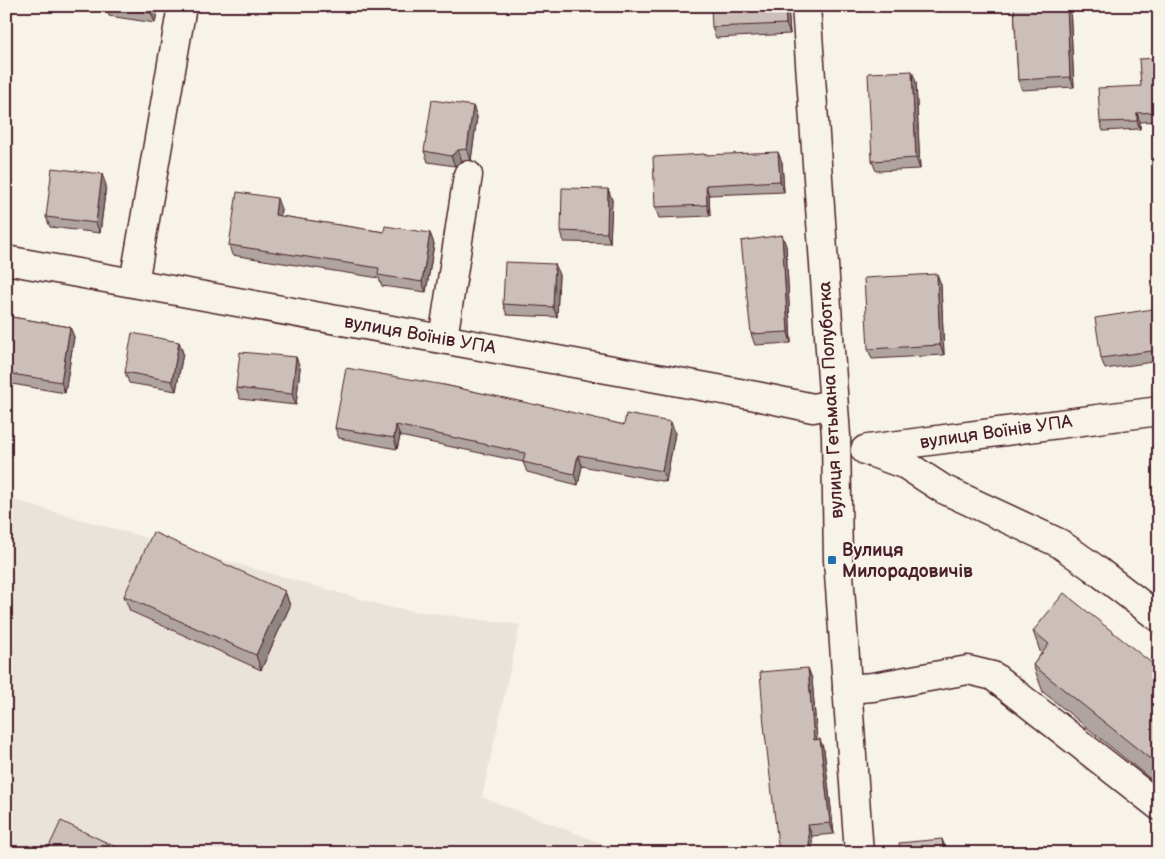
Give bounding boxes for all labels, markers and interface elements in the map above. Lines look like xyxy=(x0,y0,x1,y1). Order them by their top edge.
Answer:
street label: вулиця Гетьмана Полуботка xyxy=(814,281,848,519)
street label: вулиця Воїнів УПА xyxy=(343,311,498,359)
street label: вулиця Воїнів УПА xyxy=(919,411,1074,453)
place label: Вулиця Милорадовичів xyxy=(842,540,973,582)
marker: Вулиця Милорадовичів xyxy=(826,554,838,566)

